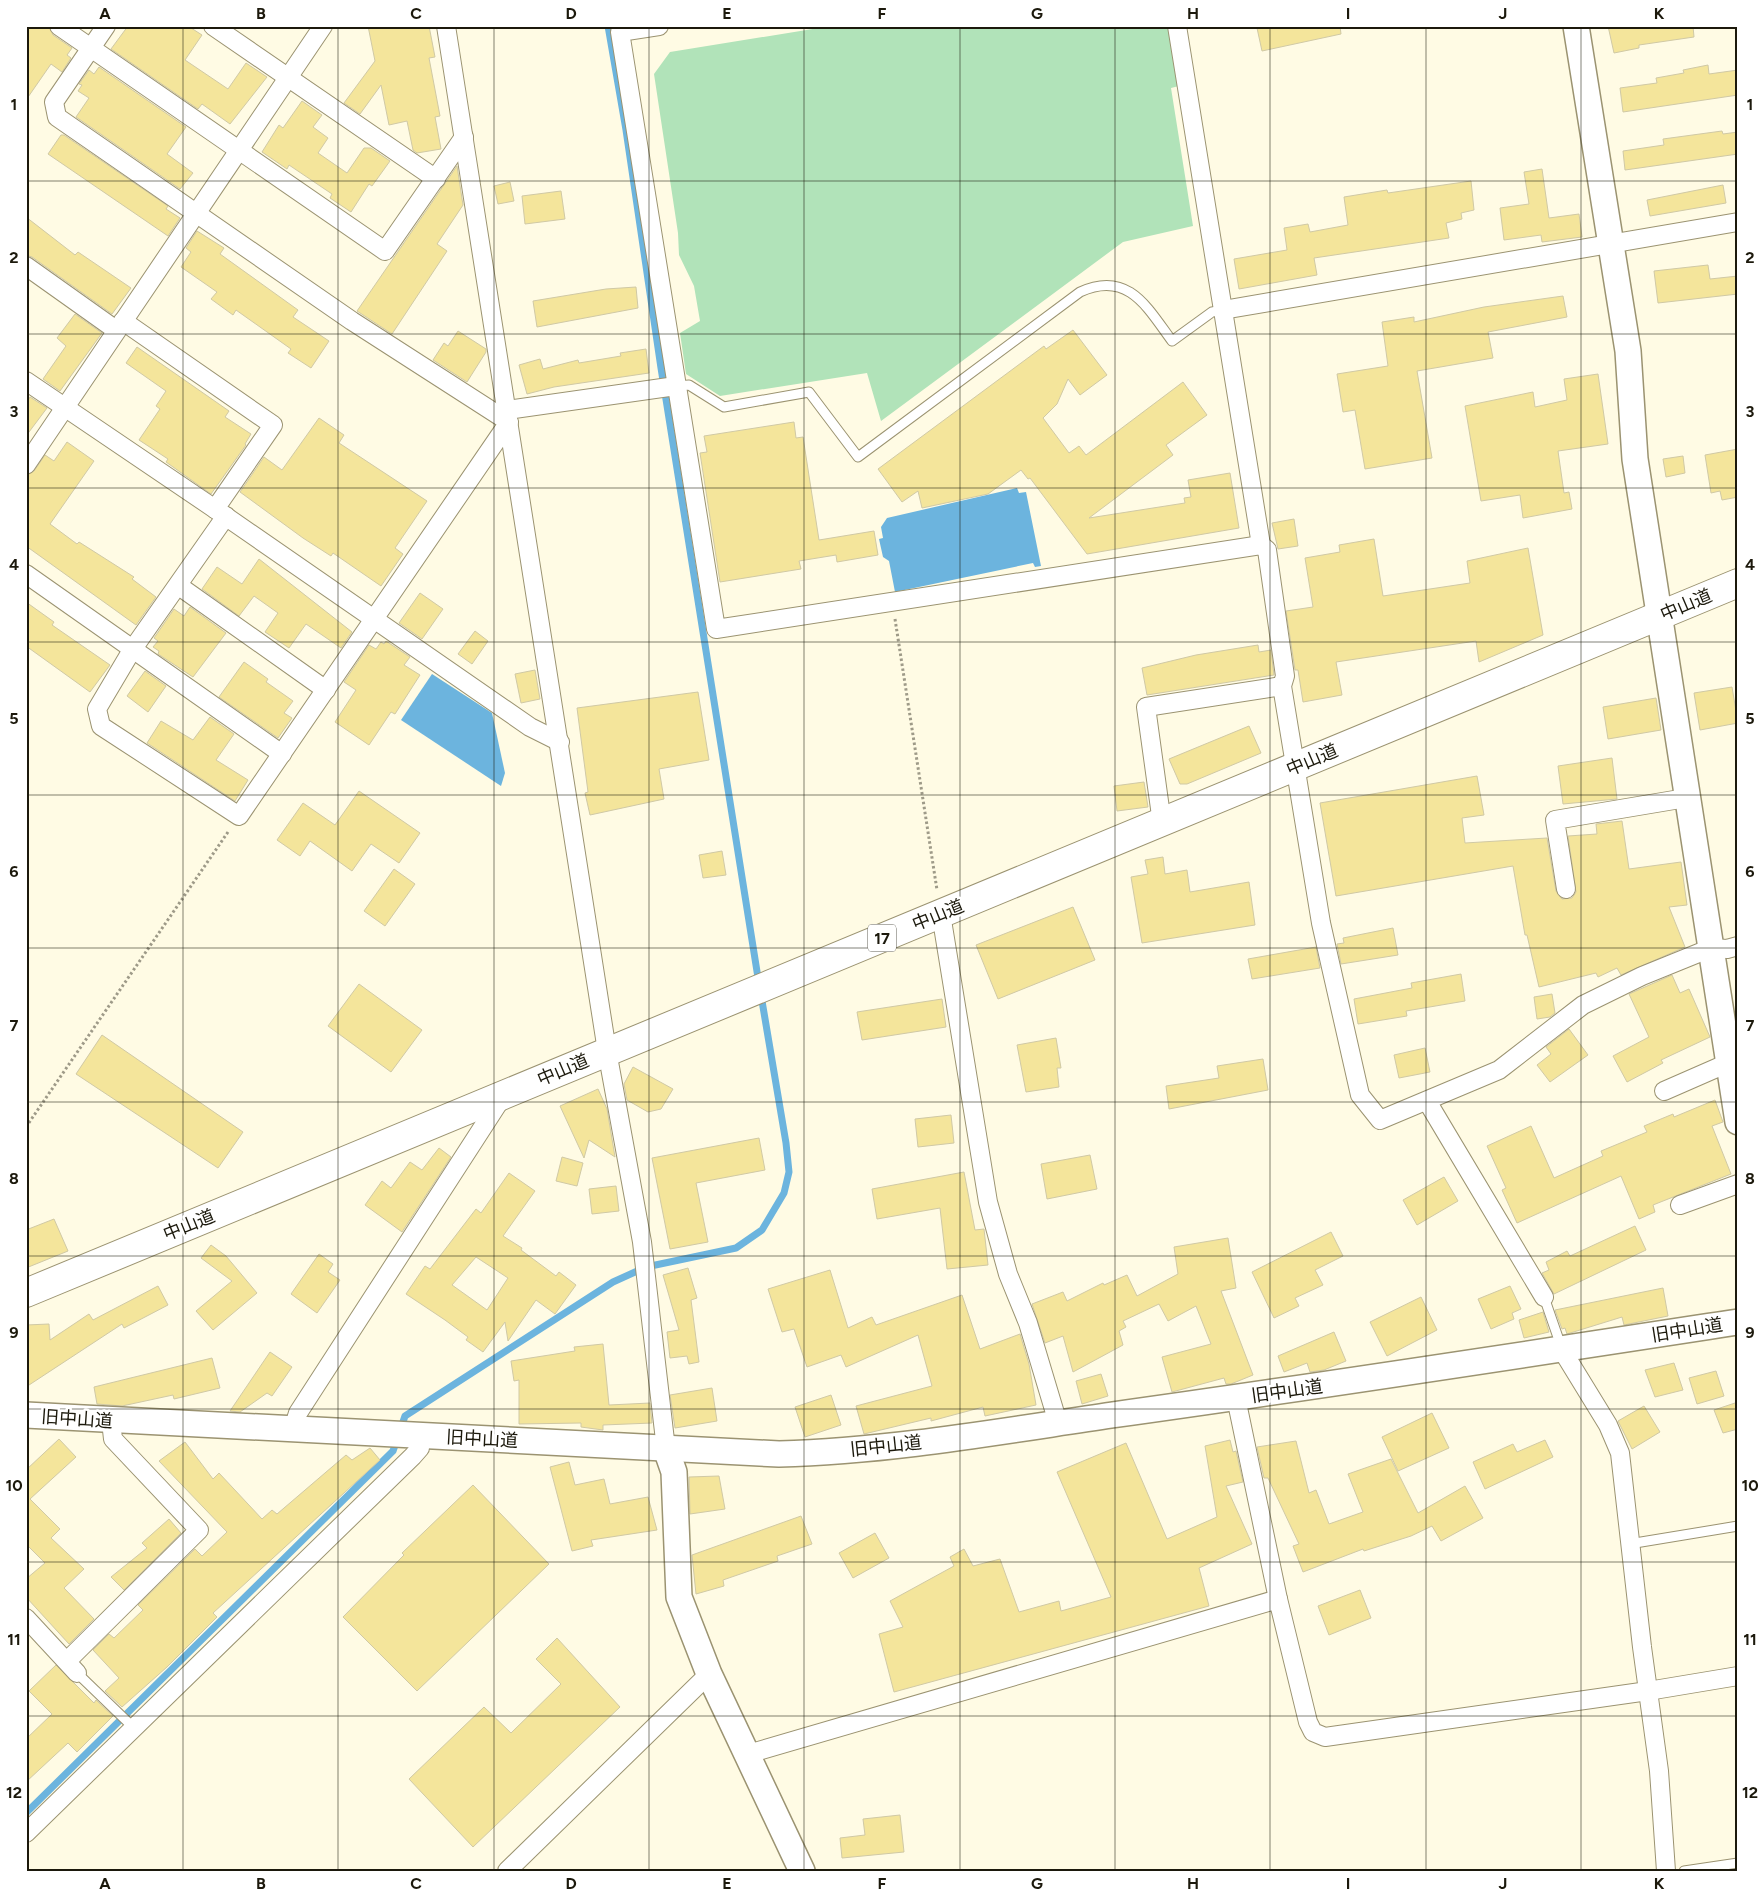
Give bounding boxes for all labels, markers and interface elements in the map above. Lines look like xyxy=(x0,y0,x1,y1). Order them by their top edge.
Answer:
text: A xyxy=(99,4,111,23)
text: B xyxy=(256,4,266,23)
text: C xyxy=(410,4,422,23)
text: D xyxy=(565,4,577,23)
text: E xyxy=(722,4,732,23)
text: F xyxy=(878,4,887,23)
text: G xyxy=(1031,4,1043,23)
text: H xyxy=(1187,4,1199,23)
text: I xyxy=(1346,4,1350,23)
text: J xyxy=(1499,4,1507,23)
text: K xyxy=(1654,4,1665,23)
text: 1 xyxy=(11,95,17,114)
text: 1 xyxy=(1747,95,1753,114)
text: 2 xyxy=(9,248,19,267)
text: 2 xyxy=(1745,248,1755,267)
text: 3 xyxy=(10,402,19,421)
text: 3 xyxy=(1746,402,1755,421)
text: 4 xyxy=(9,555,19,574)
text: 4 xyxy=(1745,555,1755,574)
street label: 中山道 xyxy=(1657,584,1715,626)
text: 5 xyxy=(9,709,19,728)
text: 5 xyxy=(1745,709,1755,728)
street label: 中山道 xyxy=(1283,739,1341,781)
text: 6 xyxy=(9,862,19,881)
text: 6 xyxy=(1745,862,1755,881)
street label: 中山道 xyxy=(909,895,967,935)
road number: 17 xyxy=(868,924,896,951)
text: 7 xyxy=(10,1016,19,1035)
text: 7 xyxy=(1746,1016,1755,1035)
street label: 中山道 xyxy=(534,1049,592,1091)
text: 8 xyxy=(9,1169,19,1188)
text: 8 xyxy=(1745,1169,1755,1188)
street label: 中山道 xyxy=(160,1205,218,1245)
street label: 旧中山道 xyxy=(1650,1314,1724,1346)
text: 9 xyxy=(9,1323,19,1342)
text: 9 xyxy=(1745,1323,1755,1342)
street label: 旧中山道 xyxy=(1250,1375,1324,1407)
street label: 旧中山道 xyxy=(40,1406,114,1432)
street label: 旧中山道 xyxy=(445,1426,519,1452)
street label: 旧中山道 xyxy=(849,1431,923,1461)
text: 10 xyxy=(5,1476,23,1495)
text: 10 xyxy=(1741,1476,1759,1495)
text: 11 xyxy=(7,1630,21,1649)
text: 11 xyxy=(1743,1630,1757,1649)
text: 12 xyxy=(6,1783,22,1802)
text: 12 xyxy=(1742,1783,1758,1802)
text: A xyxy=(99,1874,111,1893)
text: B xyxy=(256,1874,266,1893)
text: C xyxy=(410,1874,422,1893)
text: D xyxy=(565,1874,577,1893)
text: E xyxy=(722,1874,732,1893)
text: F xyxy=(878,1874,887,1893)
text: G xyxy=(1031,1874,1043,1893)
text: H xyxy=(1187,1874,1199,1893)
text: I xyxy=(1346,1874,1350,1893)
text: J xyxy=(1499,1874,1507,1893)
text: K xyxy=(1654,1874,1665,1893)

